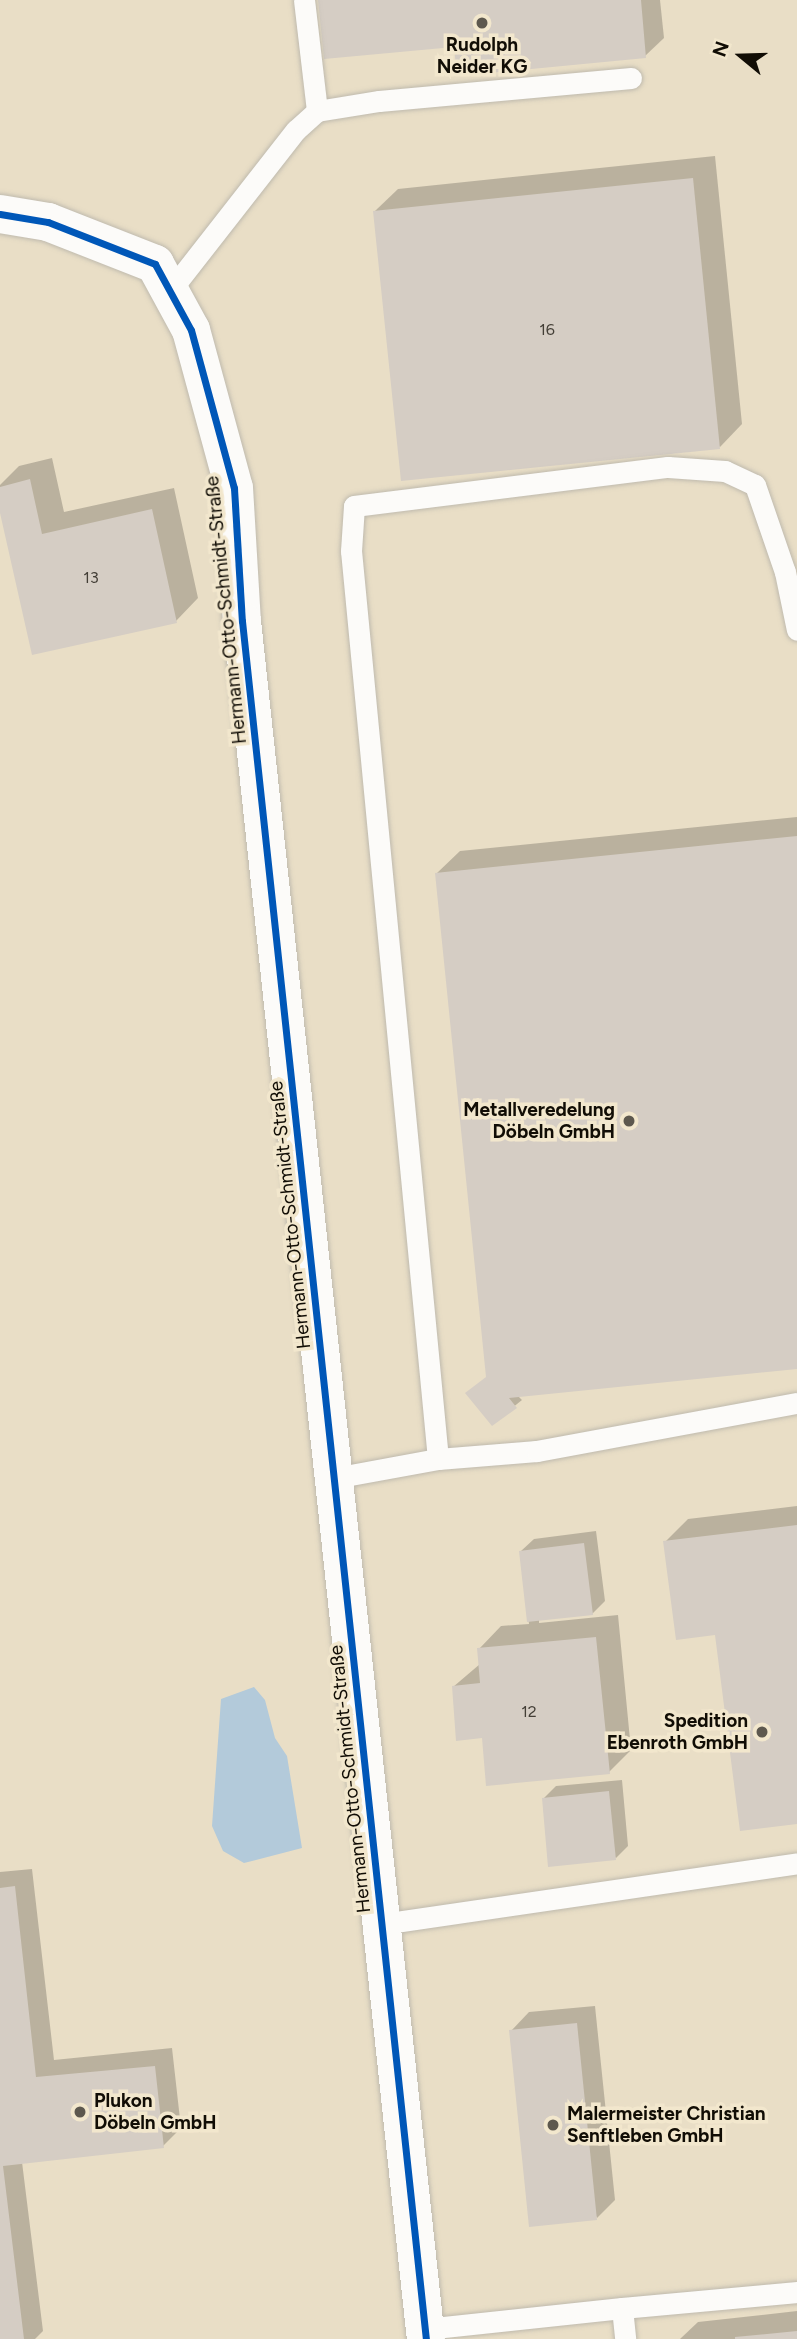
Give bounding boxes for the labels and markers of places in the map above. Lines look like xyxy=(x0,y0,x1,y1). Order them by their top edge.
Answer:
marker: Rudolph Neider KG xyxy=(474,15,490,31)
place label: Rudolph Neider KG xyxy=(437,34,527,78)
place label: Metallveredelung Döbeln GmbH xyxy=(463,1099,615,1143)
marker: Metallveredelung Döbeln GmbH xyxy=(621,1113,637,1129)
place label: Spedition Ebenroth GmbH xyxy=(607,1710,748,1754)
marker: Spedition Ebenroth GmbH xyxy=(754,1724,770,1740)
place label: Plukon Döbeln GmbH xyxy=(94,2090,216,2134)
place label: Malermeister Christian Senftleben GmbH xyxy=(567,2103,766,2147)
marker: Plukon Döbeln GmbH xyxy=(72,2104,88,2120)
marker: Malermeister Christian Senftleben GmbH xyxy=(545,2117,561,2133)

